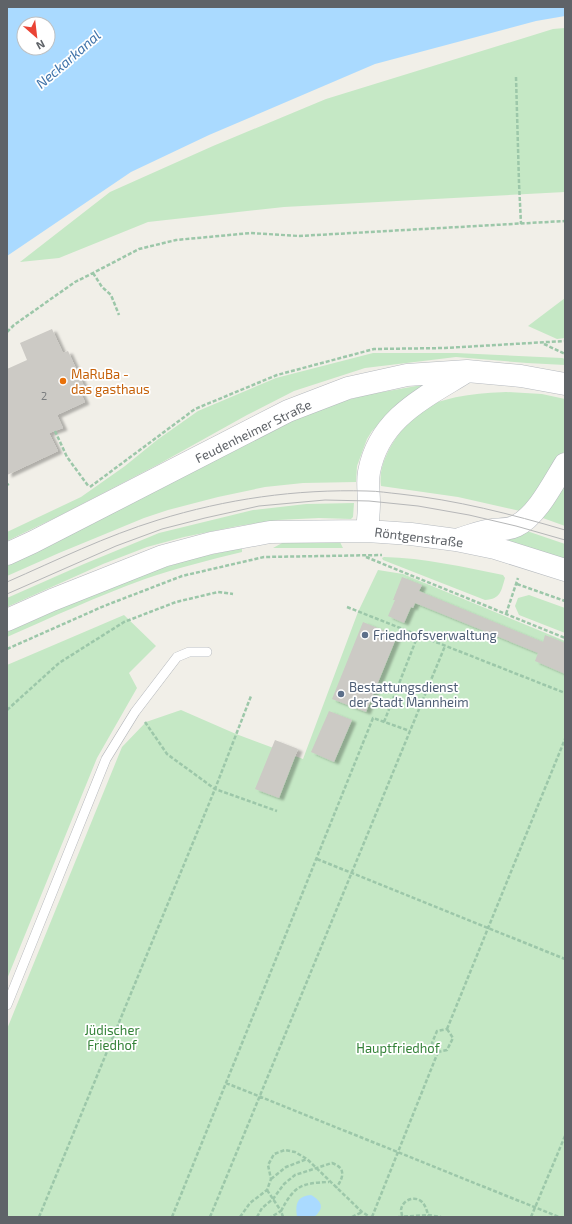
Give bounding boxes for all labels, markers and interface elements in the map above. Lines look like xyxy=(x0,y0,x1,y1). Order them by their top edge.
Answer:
north arrow xyxy=(16,16,56,56)
water label: Neckarkanal xyxy=(32,26,104,92)
place label: MaRuBa - das gasthaus xyxy=(71,366,150,397)
marker: MaRuBa - das gasthaus xyxy=(58,376,68,386)
house number: 2 xyxy=(41,389,47,402)
street label: Feudenheimer Straße xyxy=(192,396,314,466)
street label: Röntgenstraße xyxy=(374,524,464,550)
place label: Friedhofsverwaltung xyxy=(373,627,497,643)
marker: Friedhofsverwaltung xyxy=(360,630,370,640)
place label: Bestattungsdienst der Stadt Mannheim xyxy=(349,679,469,710)
marker: Bestattungsdienst der Stadt Mannheim xyxy=(336,689,346,699)
park label: Jüdischer Friedhof xyxy=(84,1022,140,1053)
park label: Hauptfriedhof xyxy=(356,1040,441,1056)

